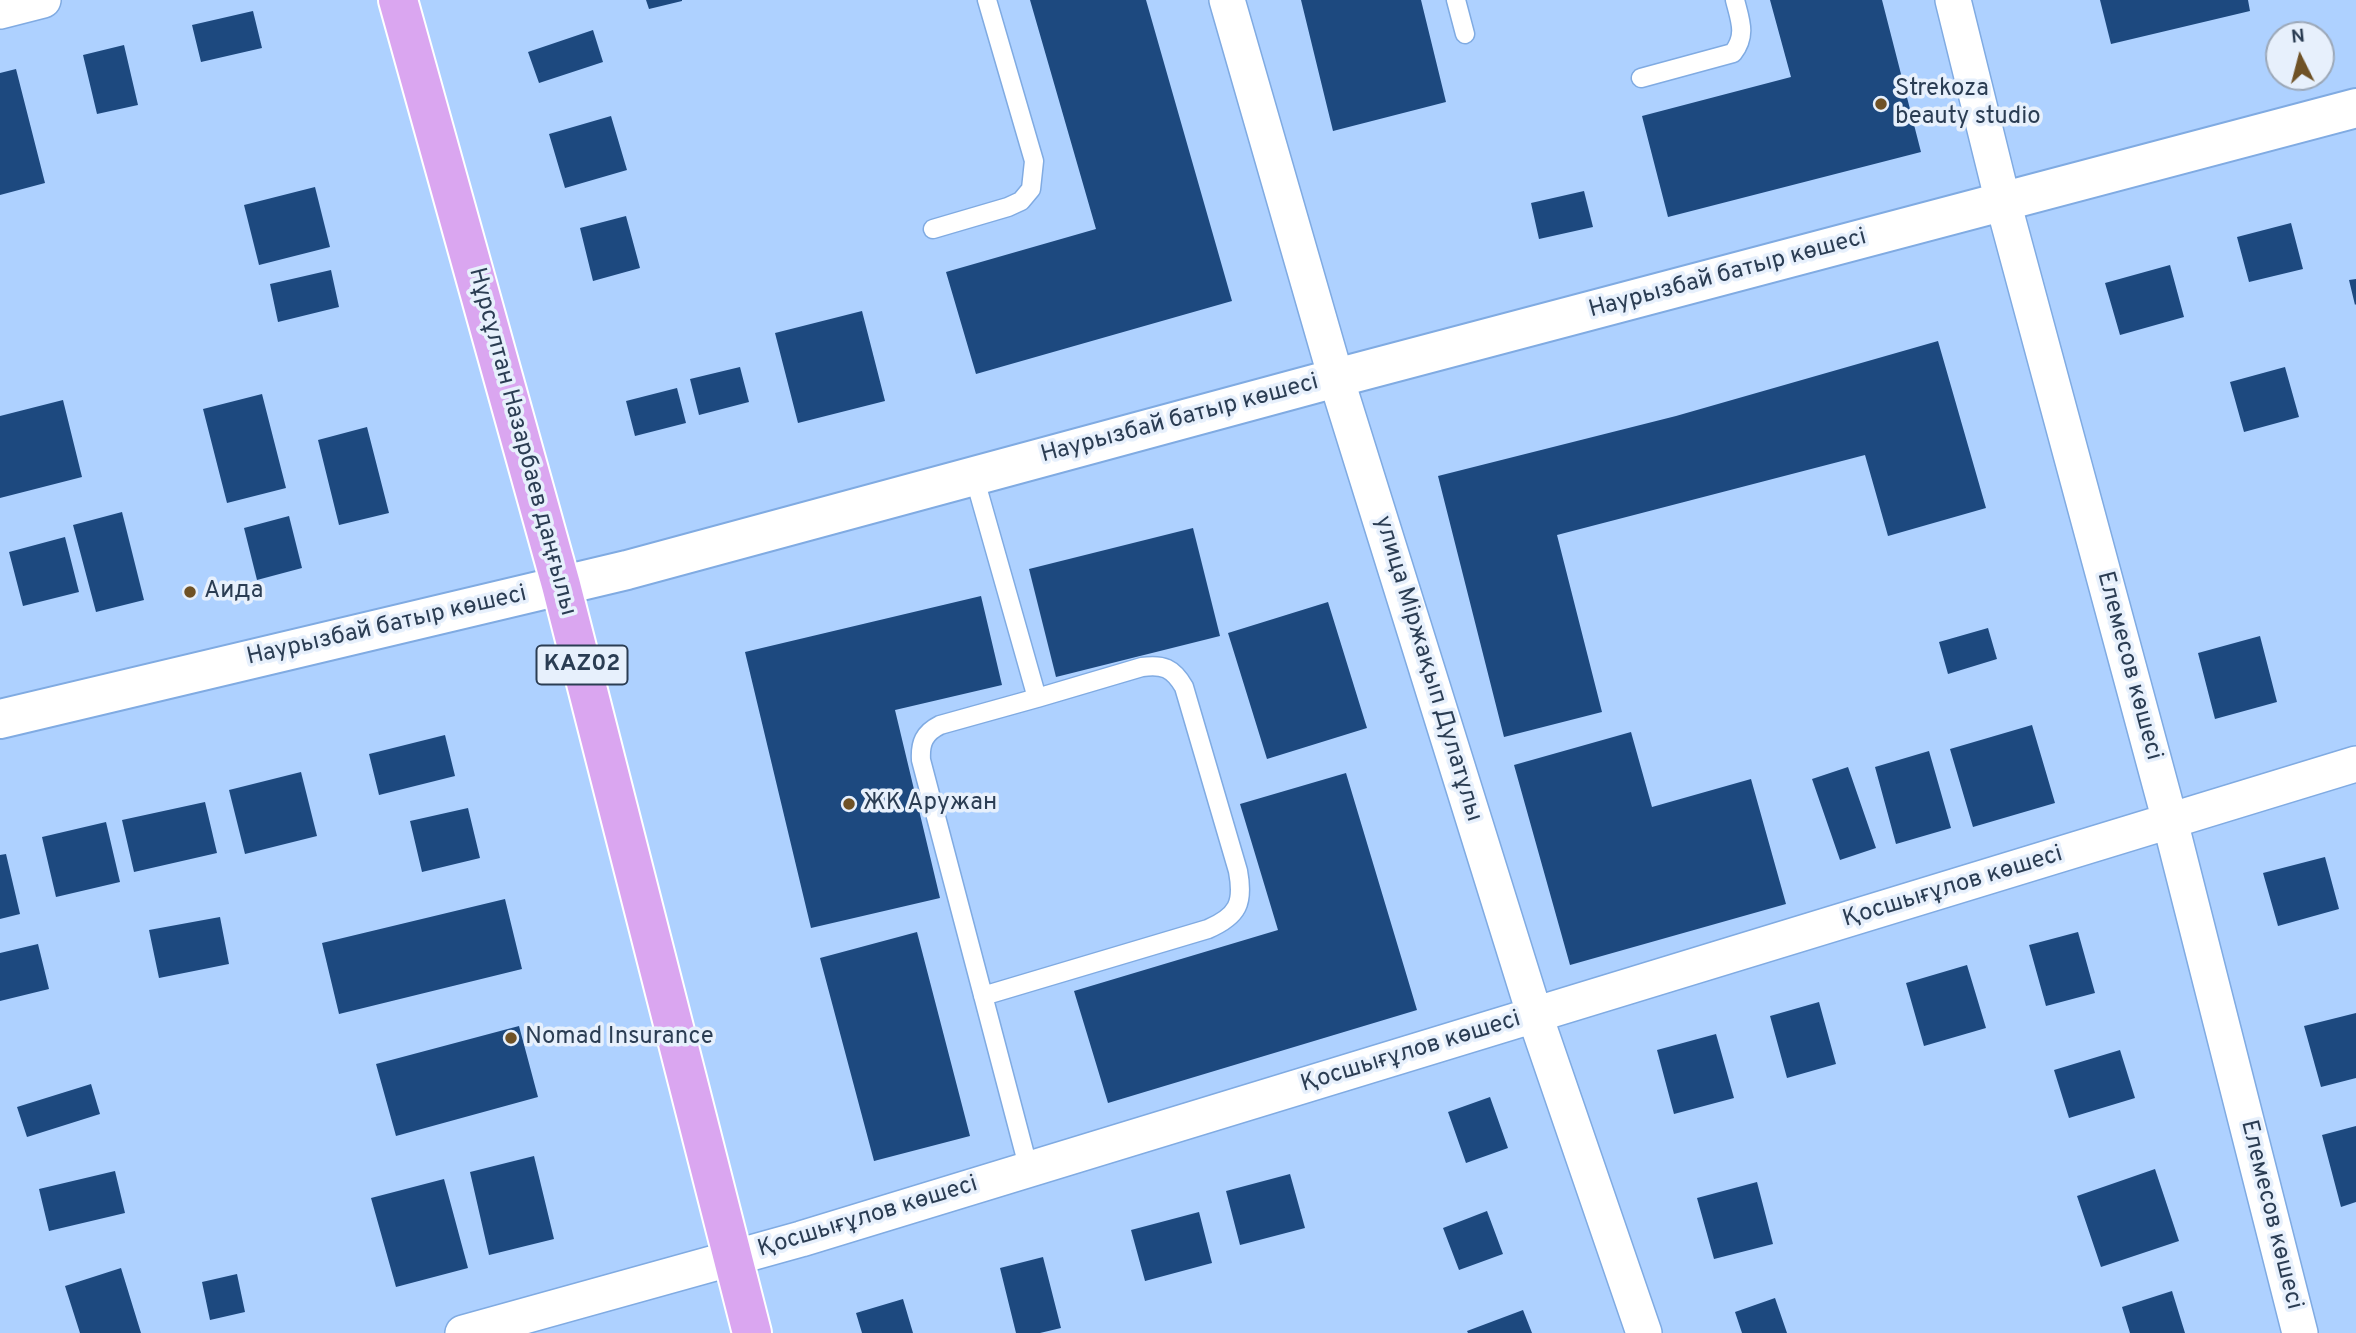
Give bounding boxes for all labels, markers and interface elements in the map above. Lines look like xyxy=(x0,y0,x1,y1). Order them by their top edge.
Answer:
north arrow xyxy=(2265,21,2335,91)
text: N xyxy=(2290,24,2306,50)
place label: Strekoza beauty studio xyxy=(1895,76,2041,132)
marker: Strekoza beauty studio xyxy=(1873,96,1889,112)
street label: Наурызбай батыр көшесі xyxy=(1586,224,1870,326)
street label: Нұрсұлтан Назарбаев даңғылы xyxy=(461,265,581,619)
street label: Наурызбай батыр көшесі xyxy=(1038,369,1322,471)
street label: улица Міржақып Дулатұлы xyxy=(1367,513,1487,825)
street label: Елемесов көшесі xyxy=(2089,568,2167,764)
place label: Аида xyxy=(204,578,263,606)
street label: Наурызбай батыр көшесі xyxy=(244,581,530,673)
marker: Аида xyxy=(182,584,198,600)
road number: KАZ02 xyxy=(536,646,628,684)
place label: ЖК Аружан xyxy=(863,790,997,818)
marker: ЖК Аружан xyxy=(841,796,857,812)
street label: Қосшығұлов көшесі xyxy=(1840,841,2066,935)
street label: Қосшығұлов көшесі xyxy=(1298,1006,1524,1100)
place label: Nomad Insurance xyxy=(525,1024,714,1052)
marker: Nomad Insurance xyxy=(503,1030,519,1046)
street label: Елемесов көшесі xyxy=(2233,1117,2307,1313)
street label: Қосшығұлов көшесі xyxy=(755,1171,981,1265)

